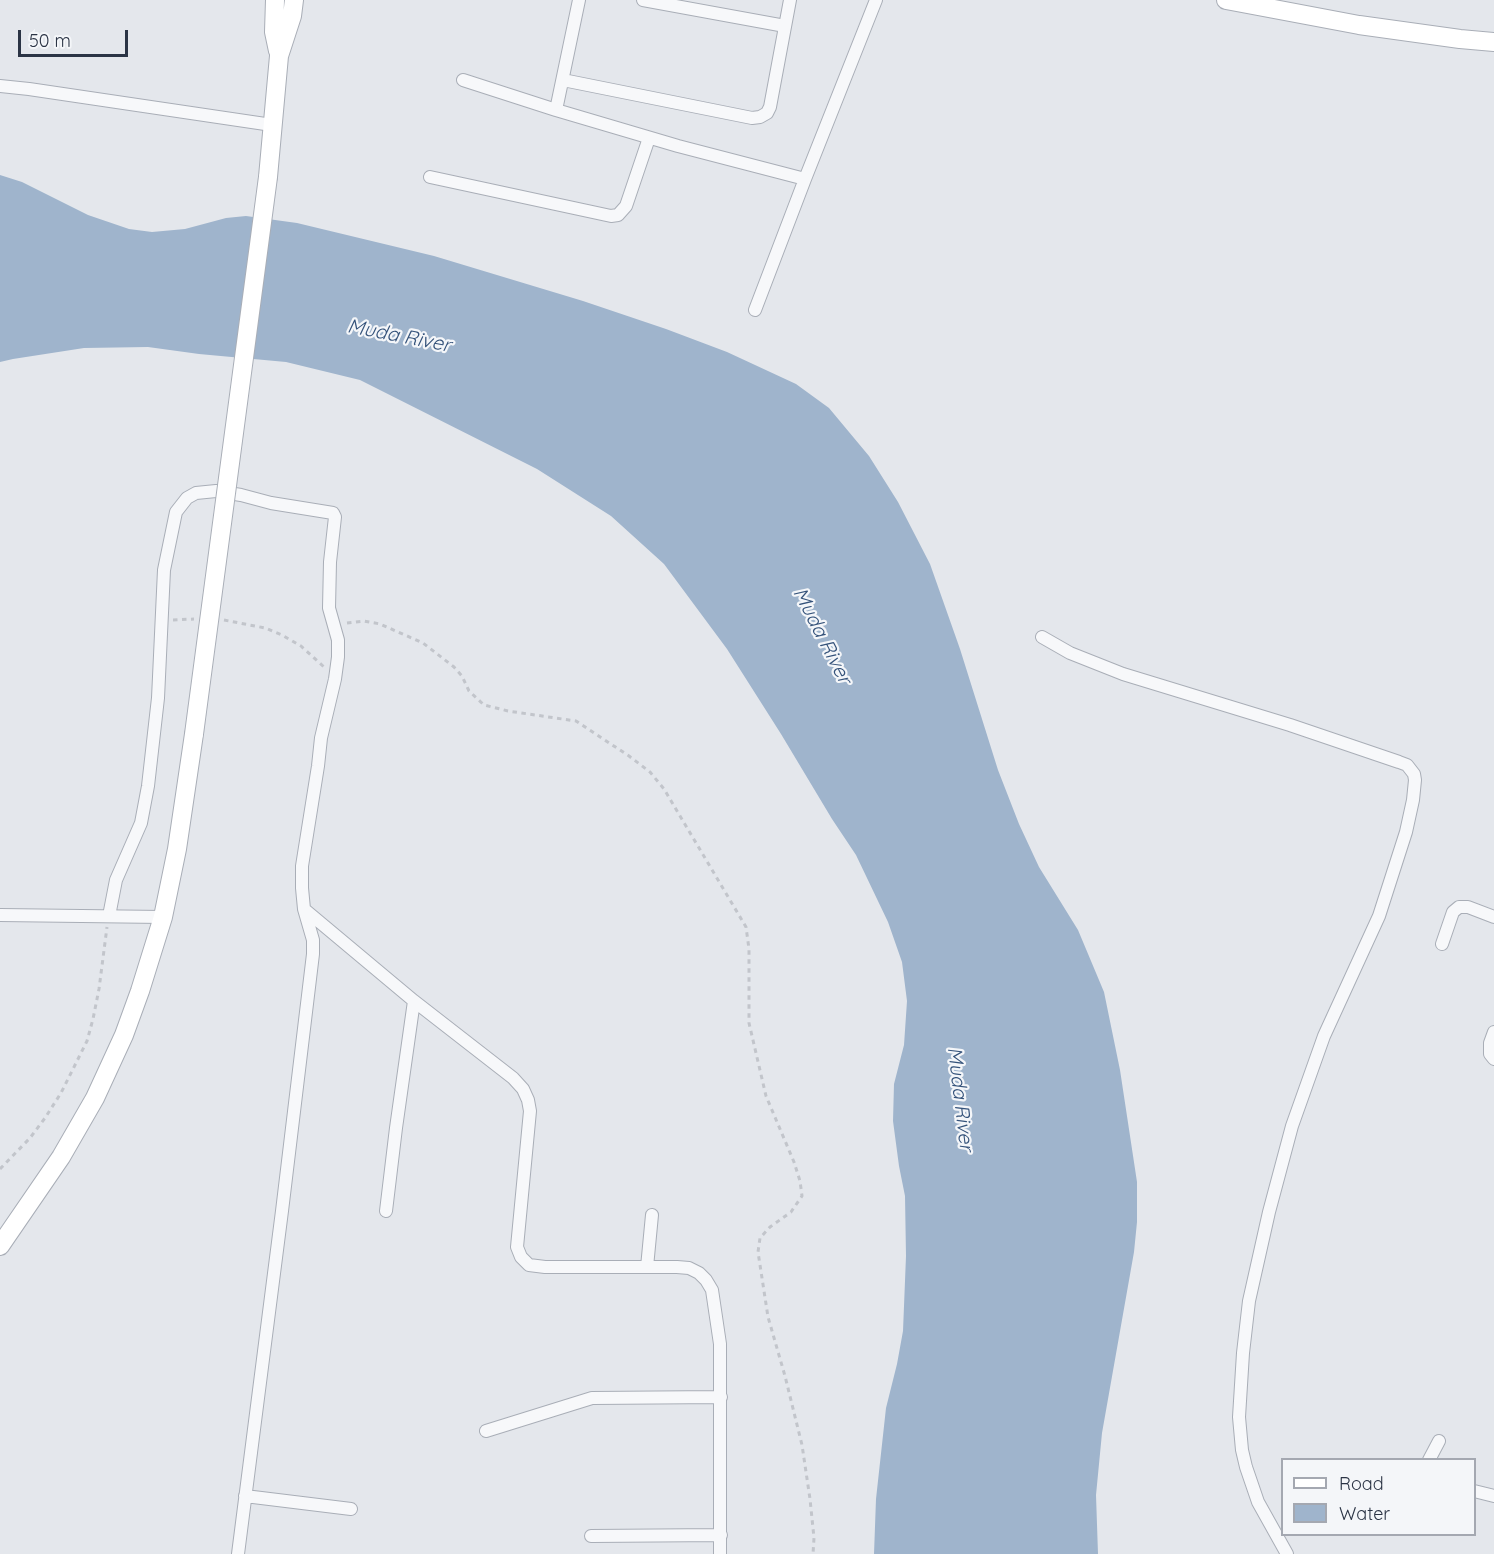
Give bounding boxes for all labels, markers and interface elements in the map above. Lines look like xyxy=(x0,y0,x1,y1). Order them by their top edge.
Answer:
scale bar xyxy=(21,18,130,56)
text: 50 m xyxy=(29,29,71,52)
water label: Muda River xyxy=(345,314,453,358)
water label: Muda River xyxy=(788,584,856,688)
water label: Muda River xyxy=(942,1046,978,1152)
legend xyxy=(1281,1458,1476,1536)
text: Road xyxy=(1339,1472,1384,1495)
text: Water xyxy=(1339,1502,1390,1525)

